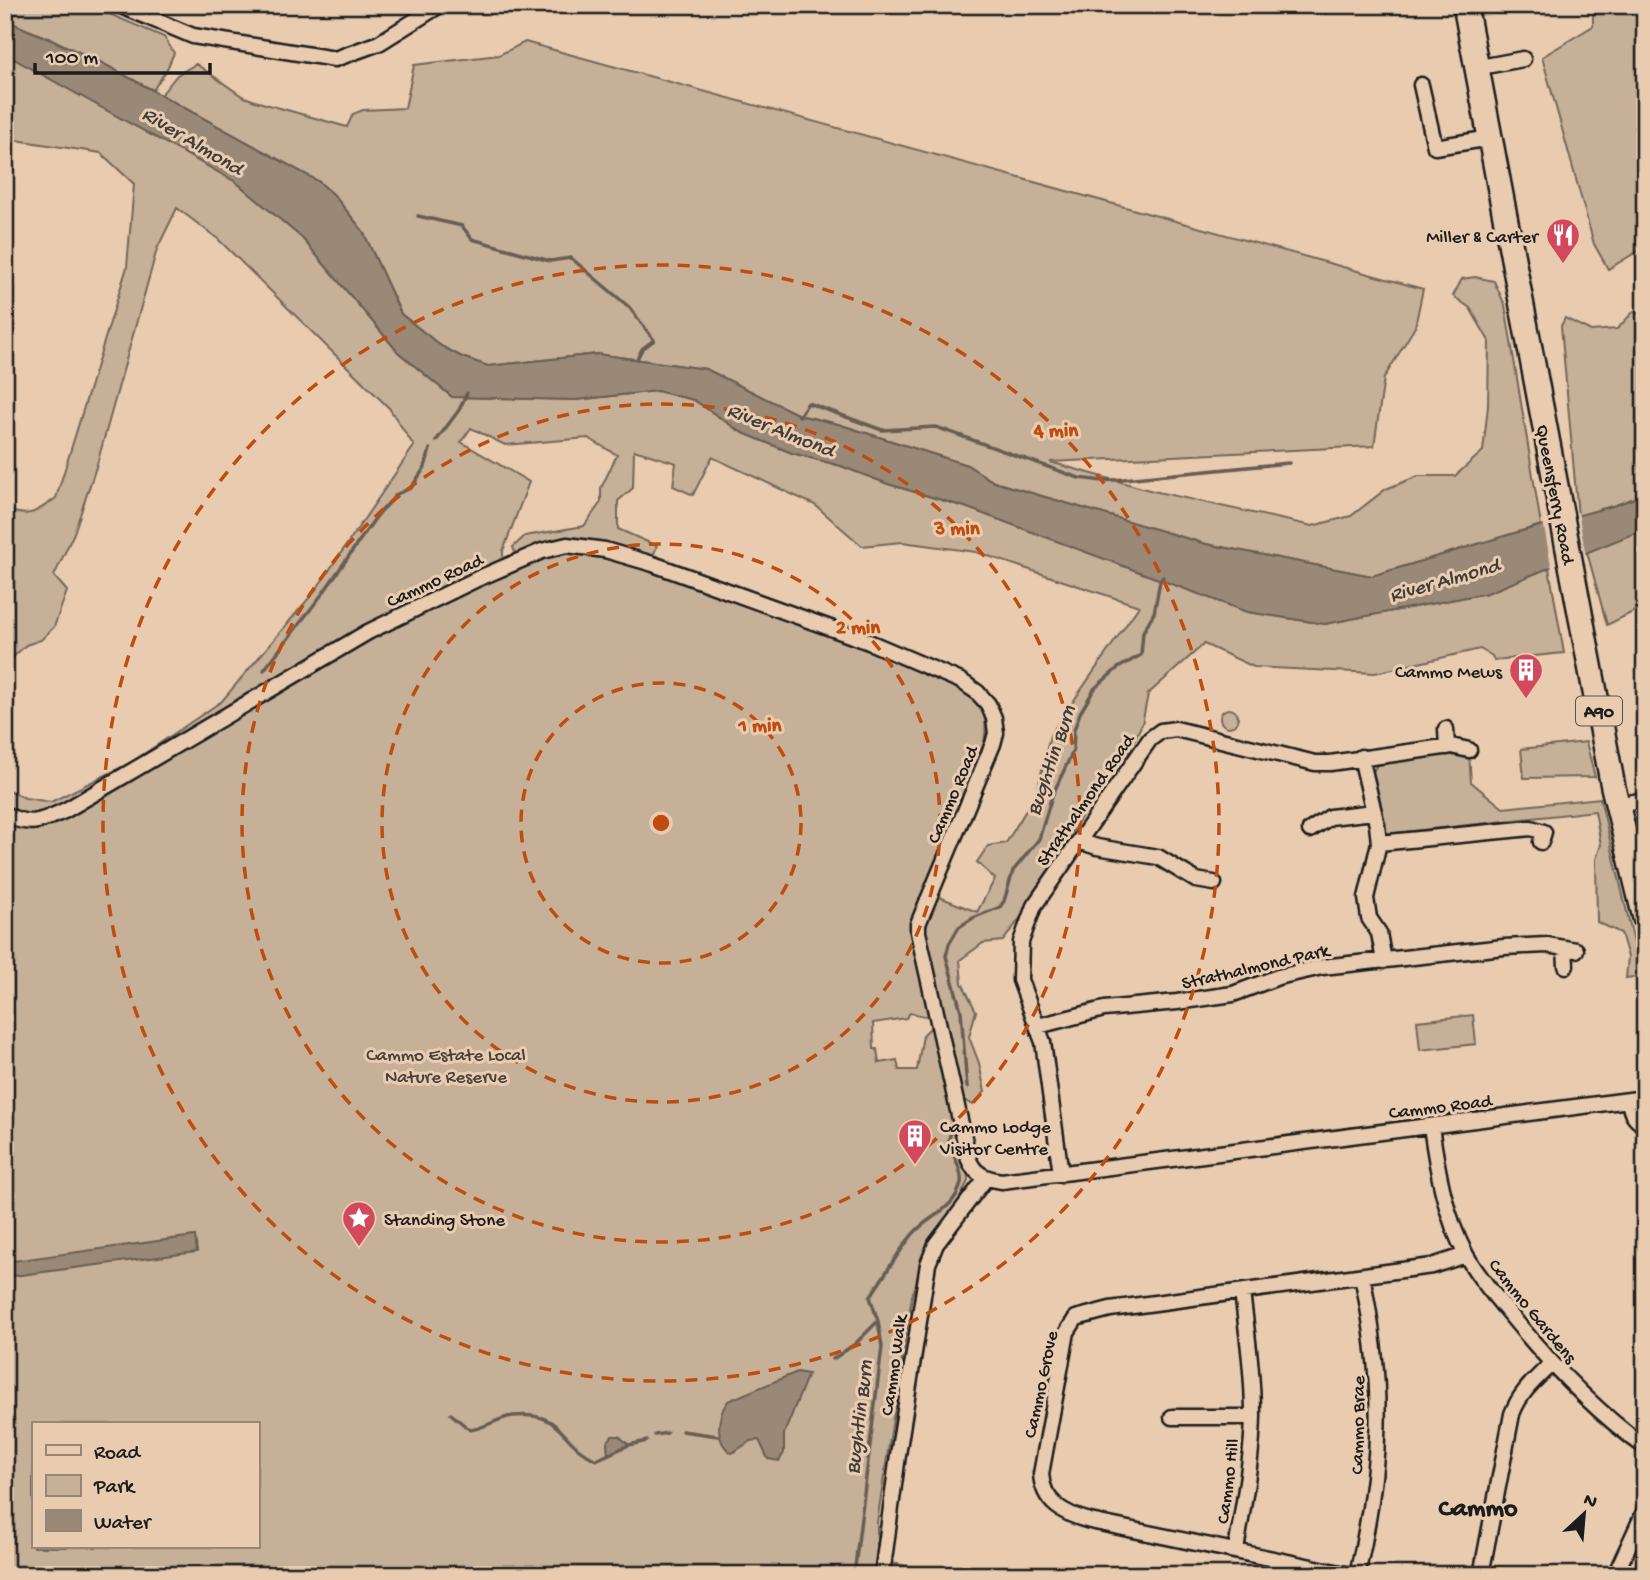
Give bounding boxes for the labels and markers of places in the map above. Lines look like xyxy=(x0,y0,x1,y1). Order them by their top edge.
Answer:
restaurant icon: Miller & Carter xyxy=(1544,216,1582,265)
place label: Miller & Carter xyxy=(1426,227,1540,250)
building icon: Cammo Mews xyxy=(1507,651,1545,700)
place label: Cammo Mews xyxy=(1395,662,1503,685)
centre of rings xyxy=(649,811,673,835)
building icon: Cammo Lodge Visitor Centre xyxy=(896,1117,934,1166)
place label: Cammo Lodge Visitor Centre xyxy=(939,1117,1051,1162)
place icon: Standing Stone xyxy=(340,1199,378,1248)
place label: Standing Stone xyxy=(384,1210,505,1233)

